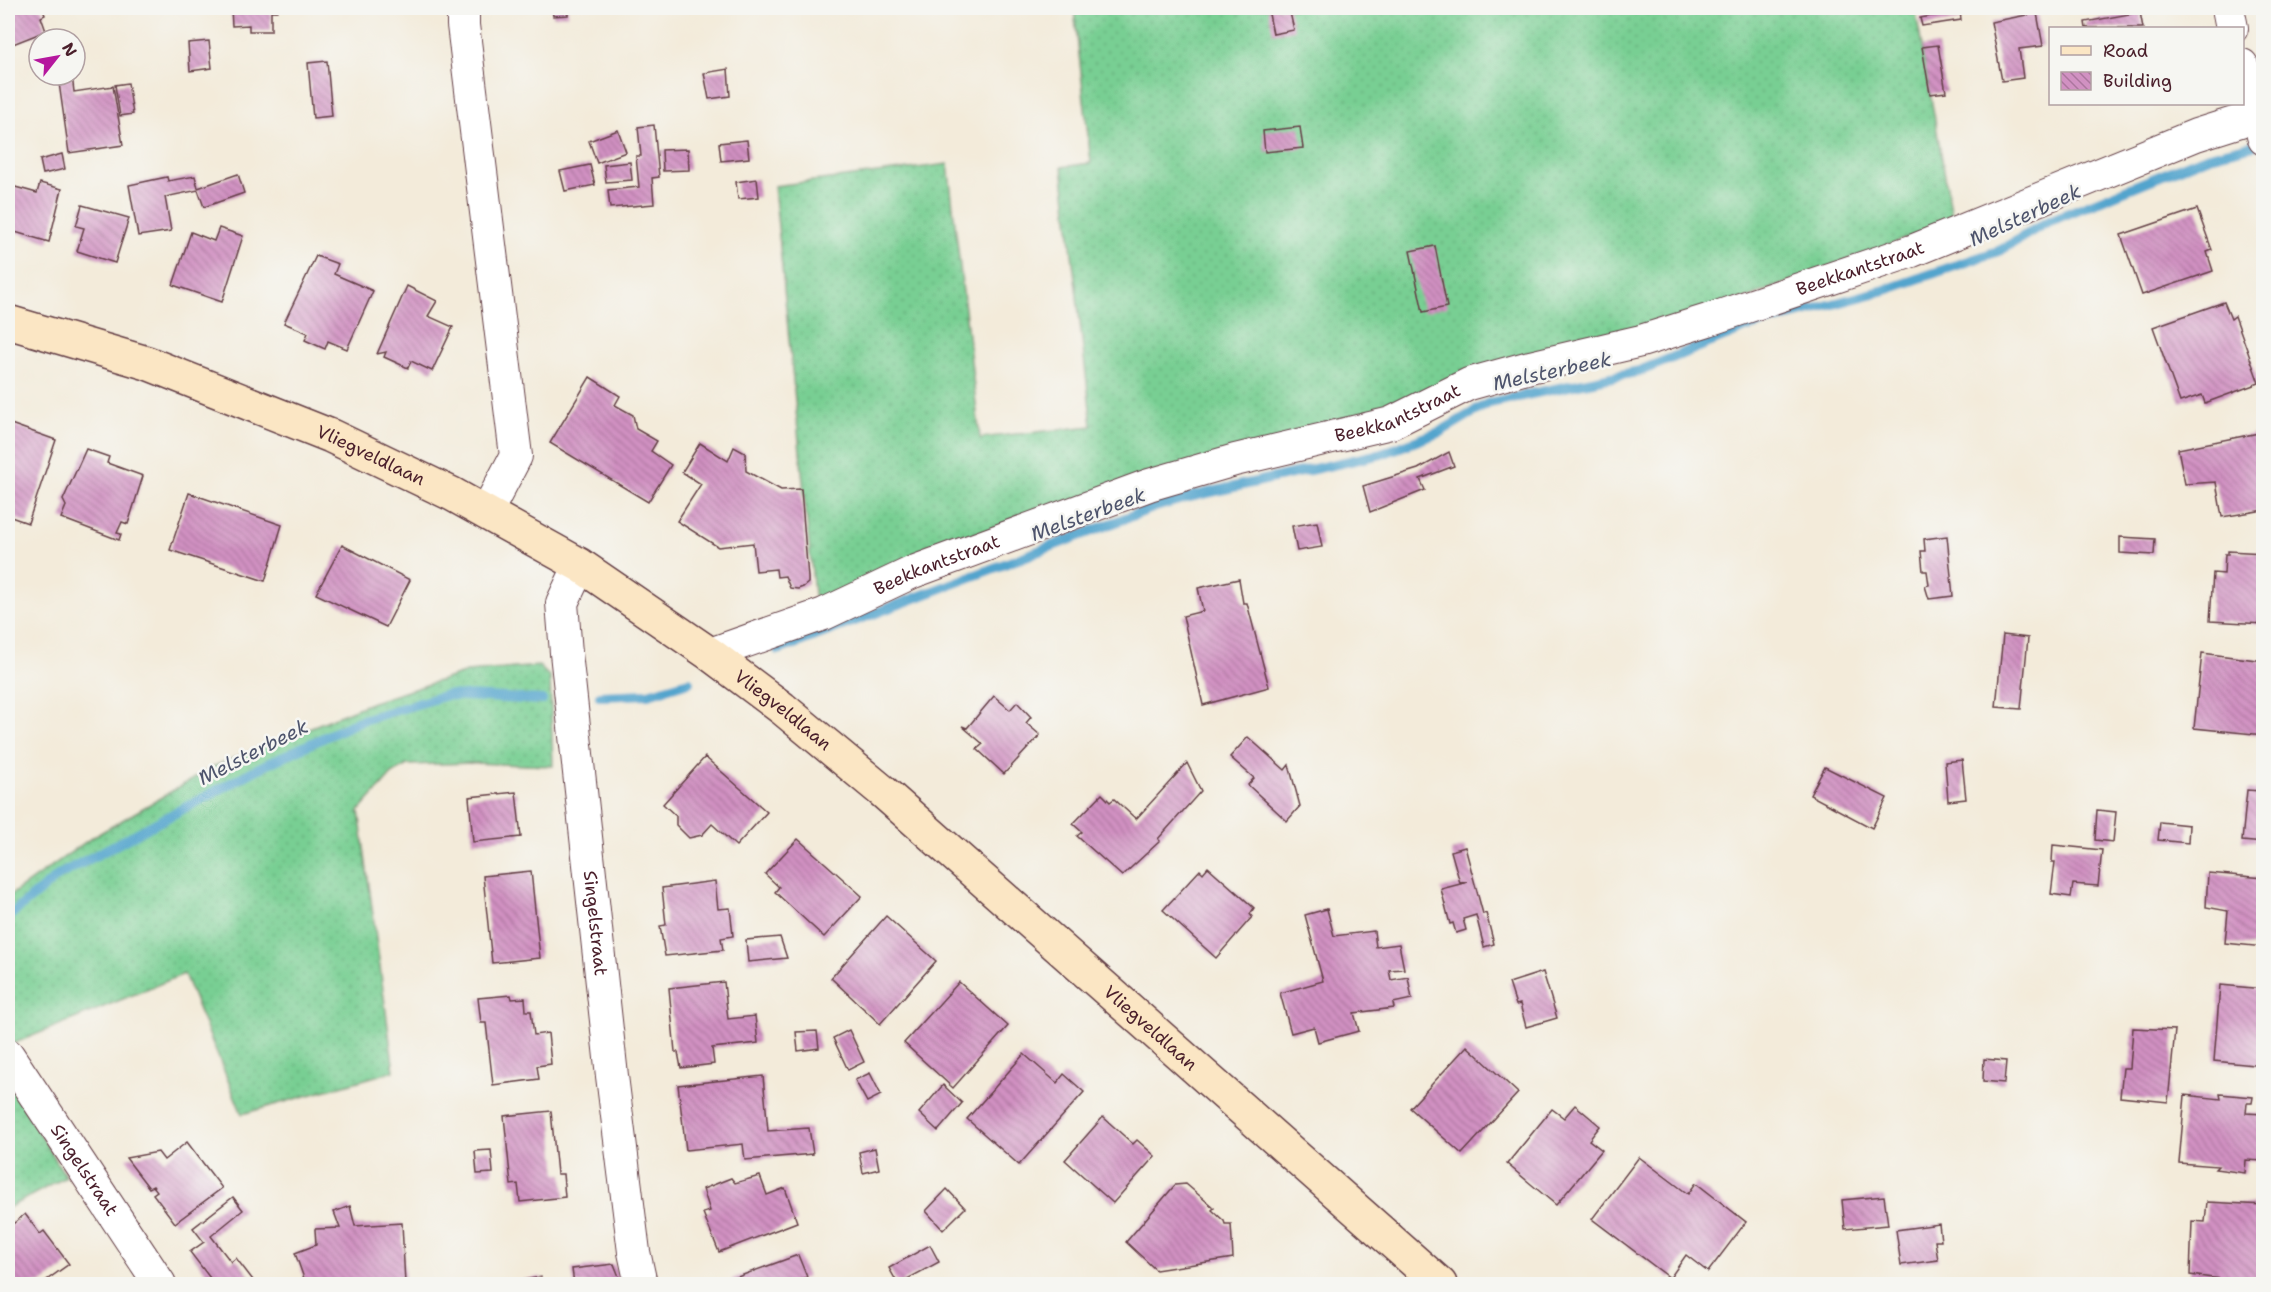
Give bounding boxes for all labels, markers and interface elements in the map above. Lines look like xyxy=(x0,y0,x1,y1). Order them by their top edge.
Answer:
north arrow xyxy=(27,27,87,87)
legend xyxy=(2049,27,2244,105)
text: N xyxy=(57,39,82,60)
text: Road xyxy=(2103,39,2148,63)
text: Building xyxy=(2103,69,2172,93)
water label: Melsterbeek xyxy=(1965,178,2086,252)
street label: Beekkantstraat xyxy=(1793,235,1928,301)
water label: Melsterbeek xyxy=(1490,346,1614,396)
street label: Beekkantstraat xyxy=(1332,378,1465,448)
street label: Vliegveldlaan xyxy=(313,419,429,491)
water label: Melsterbeek xyxy=(1027,481,1150,547)
street label: Beekkantstraat xyxy=(870,529,1003,601)
street label: Vliegveldlaan xyxy=(729,664,836,756)
water label: Melsterbeek xyxy=(193,713,313,791)
street label: Singelstraat xyxy=(578,869,613,977)
street label: Vliegveldlaan xyxy=(1098,980,1202,1076)
street label: Singelstraat xyxy=(45,1119,124,1221)

